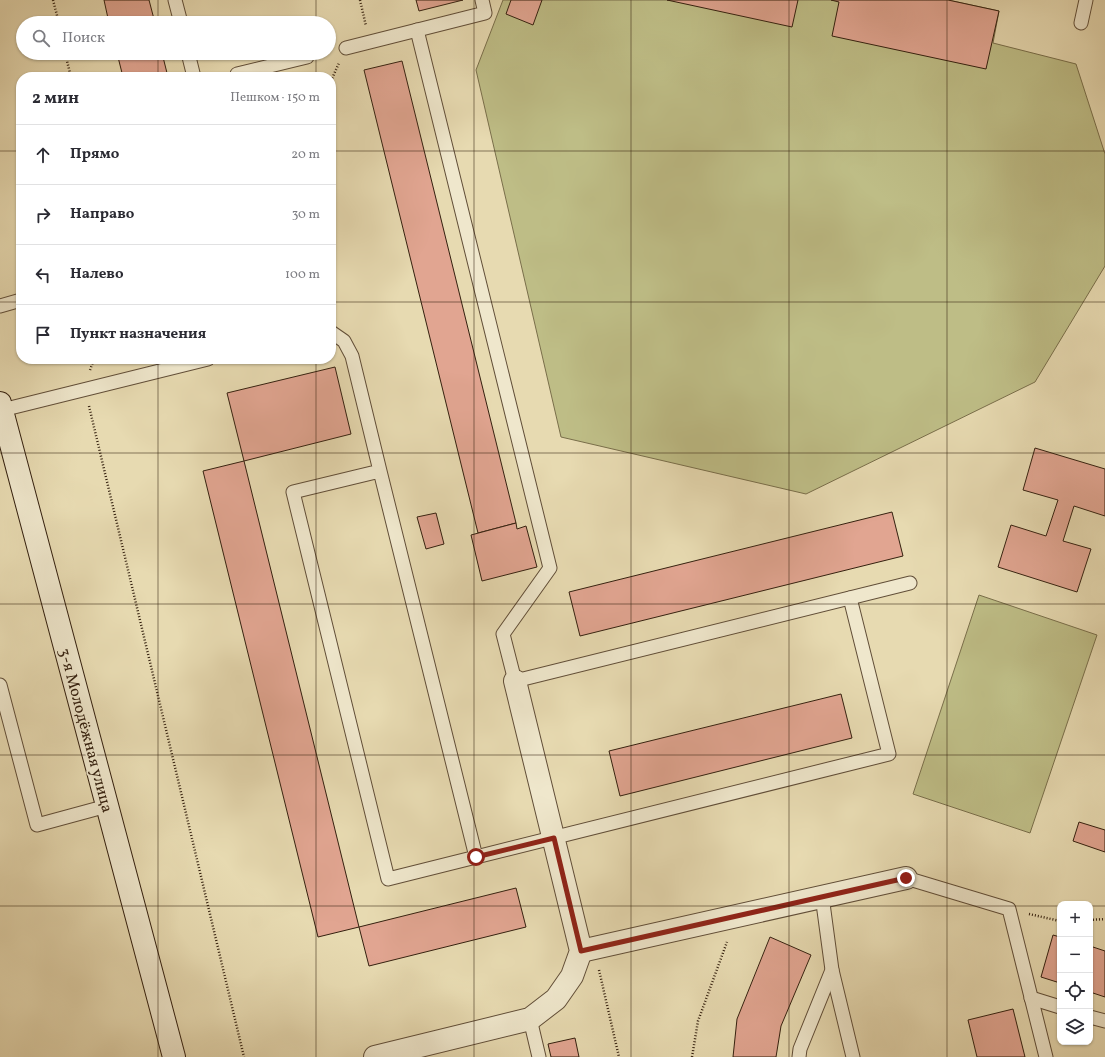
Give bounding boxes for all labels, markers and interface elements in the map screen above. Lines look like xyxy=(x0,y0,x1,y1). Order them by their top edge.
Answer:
search box xyxy=(16,16,336,60)
icon: search xyxy=(30,27,52,49)
text: Поиск xyxy=(62,28,105,49)
text: 2 мин xyxy=(32,87,79,110)
text: Пешком · 150 m xyxy=(230,89,320,107)
icon: ahead xyxy=(32,144,54,166)
text: Прямо xyxy=(70,144,119,165)
text: 20 m xyxy=(291,146,320,164)
icon: right xyxy=(32,204,54,226)
text: Направо xyxy=(70,204,134,225)
text: 30 m xyxy=(292,206,320,224)
icon: left xyxy=(32,264,54,286)
text: Налево xyxy=(70,264,124,285)
text: 100 m xyxy=(285,266,320,284)
icon: arrive xyxy=(32,324,54,346)
text: Пункт назначения xyxy=(70,324,206,345)
street label: 3-я Молодёжная улица xyxy=(53,646,118,815)
route start xyxy=(467,848,485,866)
route end xyxy=(897,869,915,887)
map controls xyxy=(1057,901,1093,1045)
button: + xyxy=(1057,901,1093,937)
button: − xyxy=(1057,937,1093,973)
button: locate xyxy=(1057,973,1093,1009)
button: layers xyxy=(1057,1009,1093,1045)

